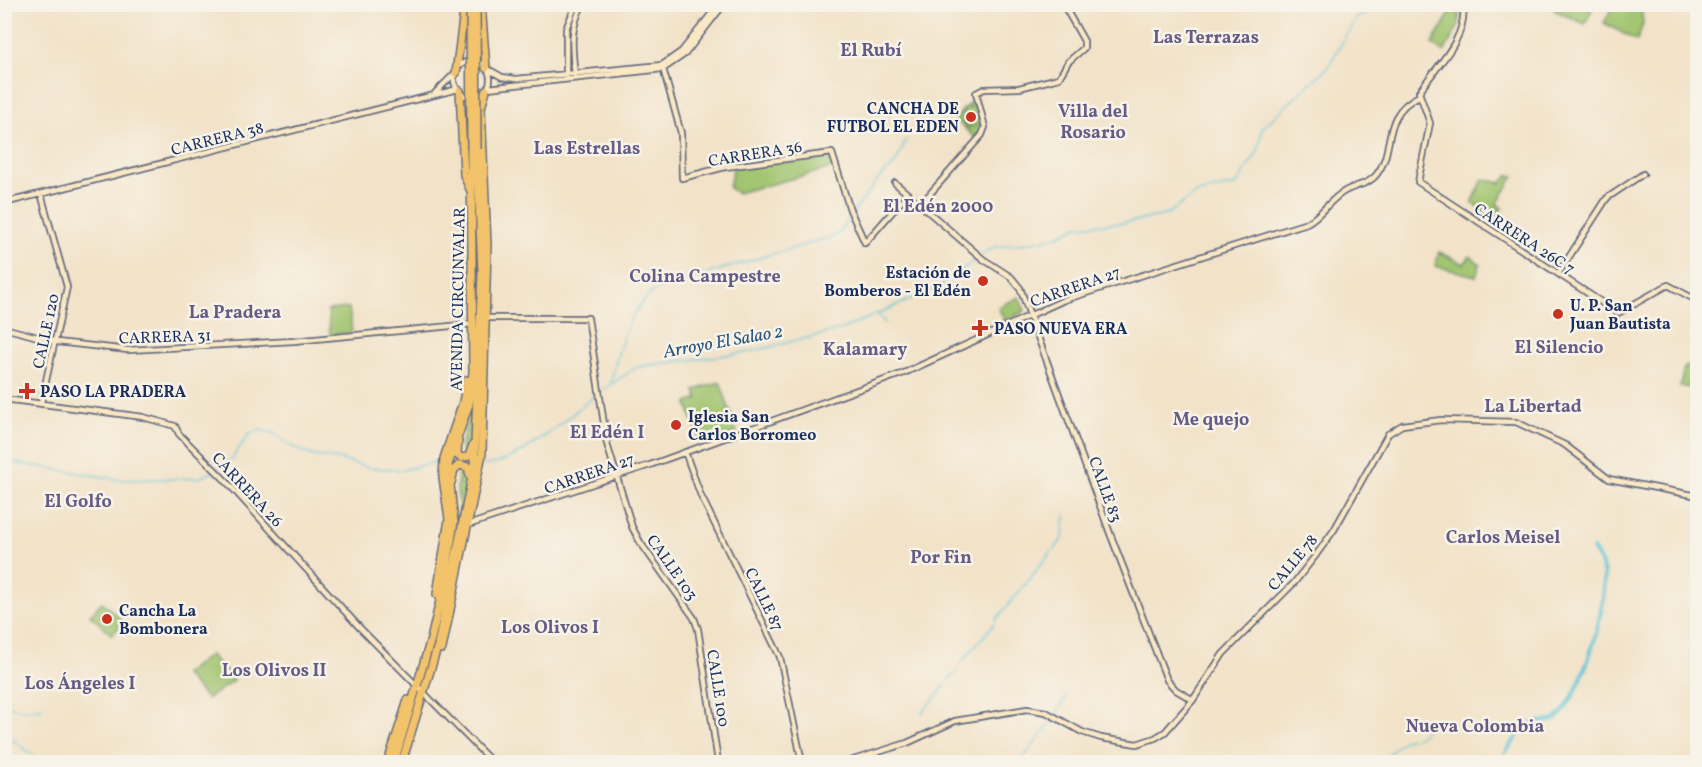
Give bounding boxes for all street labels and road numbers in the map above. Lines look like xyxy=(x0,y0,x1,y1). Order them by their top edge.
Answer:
street label: CARRERA 38 xyxy=(169,118,266,162)
street label: CARRERA 36 xyxy=(707,137,804,173)
street label: CARRERA 26C 7 xyxy=(1469,199,1579,281)
street label: AVENIDA CIRCUNVALAR xyxy=(446,207,472,391)
street label: CARRERA 27 xyxy=(1028,262,1124,314)
street label: CALLE 120 xyxy=(28,292,66,371)
street label: CARRERA 31 xyxy=(118,325,212,351)
street label: CARRERA 26 xyxy=(206,448,287,533)
street label: CARRERA 27 xyxy=(542,449,638,501)
street label: CALLE 83 xyxy=(1082,454,1126,526)
street label: CALLE 78 xyxy=(1263,530,1324,596)
street label: CALLE 103 xyxy=(641,531,702,605)
street label: CALLE 87 xyxy=(738,564,788,635)
street label: CALLE 100 xyxy=(700,648,734,728)

